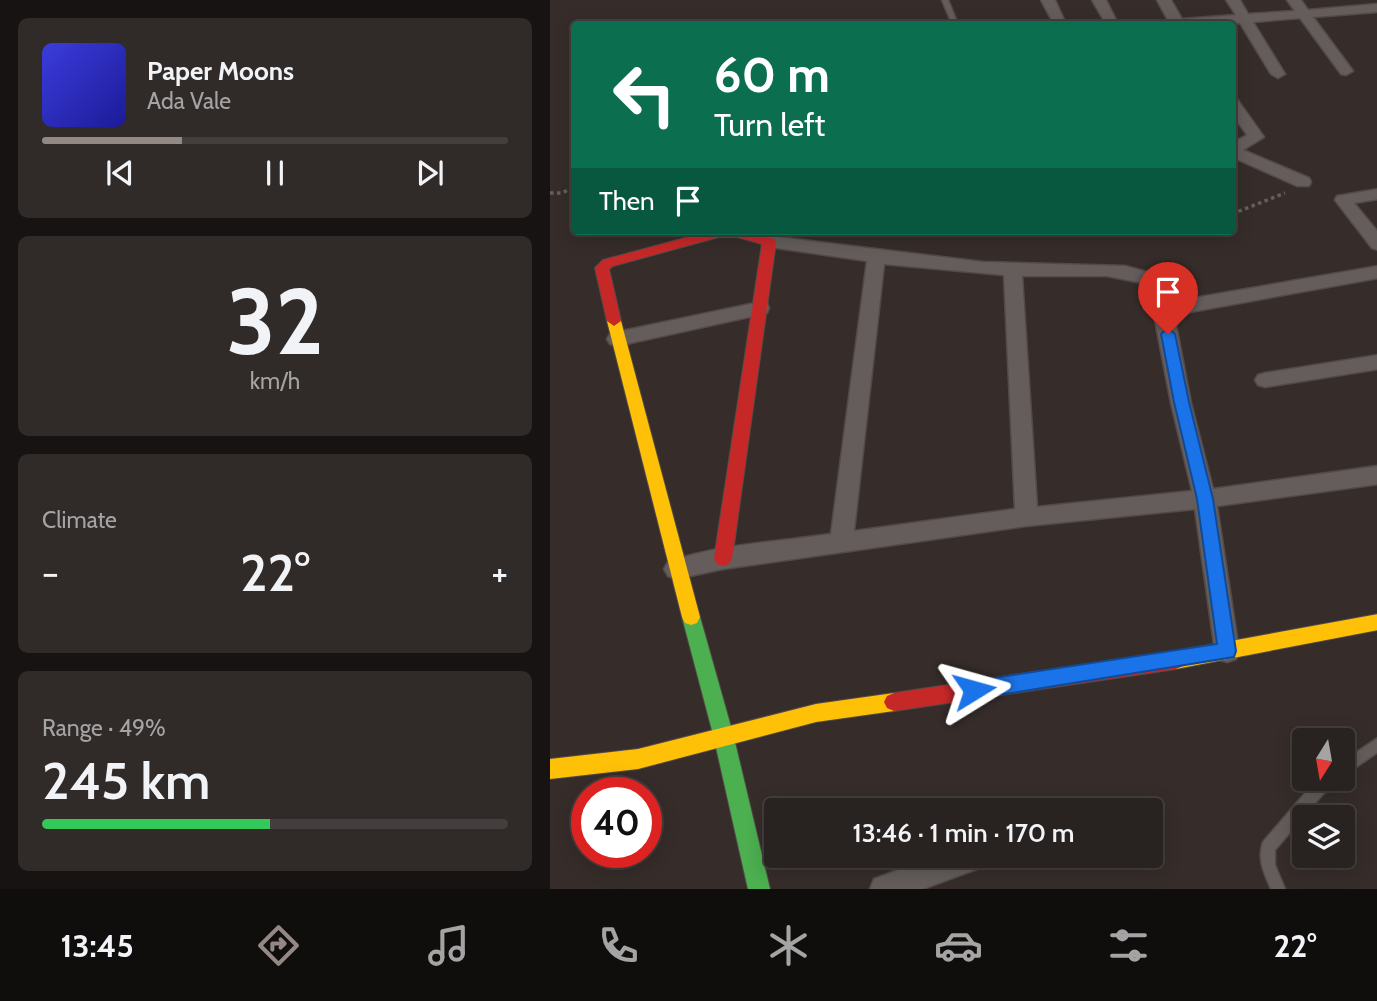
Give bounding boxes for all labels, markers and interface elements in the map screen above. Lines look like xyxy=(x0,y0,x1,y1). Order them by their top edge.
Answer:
text: 60 m xyxy=(714,45,830,104)
icon: left xyxy=(599,49,690,140)
text: Paper Moons xyxy=(147,55,294,87)
text: Ada Vale xyxy=(147,87,231,115)
text: Turn left xyxy=(714,105,825,144)
icon: previous xyxy=(101,154,139,192)
icon: pause xyxy=(256,154,294,192)
icon: next xyxy=(411,154,449,192)
icon: arrive xyxy=(669,182,707,220)
text: Then xyxy=(599,185,655,217)
pin xyxy=(1138,262,1198,334)
text: 32 xyxy=(226,266,324,377)
icon: arrive xyxy=(1149,273,1187,311)
text: km/h xyxy=(250,367,300,395)
text: Climate xyxy=(42,506,117,534)
text: 22° xyxy=(240,541,310,604)
text: − xyxy=(42,549,59,596)
text: + xyxy=(491,549,508,596)
position arrow xyxy=(937,653,1011,727)
text: Range · 49% xyxy=(42,714,166,742)
north arrow xyxy=(1292,728,1355,791)
map controls xyxy=(1292,728,1355,868)
text: 245 km xyxy=(42,749,210,812)
speed limit sign: 40 xyxy=(571,777,662,868)
button: layers xyxy=(1292,805,1355,868)
text: 13:46 · 1 min · 170 m xyxy=(853,817,1074,849)
icon: directions xyxy=(254,921,303,970)
icon: music xyxy=(424,921,473,970)
icon: phone xyxy=(594,921,643,970)
icon: climate xyxy=(764,921,813,970)
icon: car xyxy=(934,921,983,970)
icon: filters xyxy=(1104,921,1153,970)
text: 13:45 xyxy=(60,926,134,965)
text: 22° xyxy=(1273,926,1317,965)

